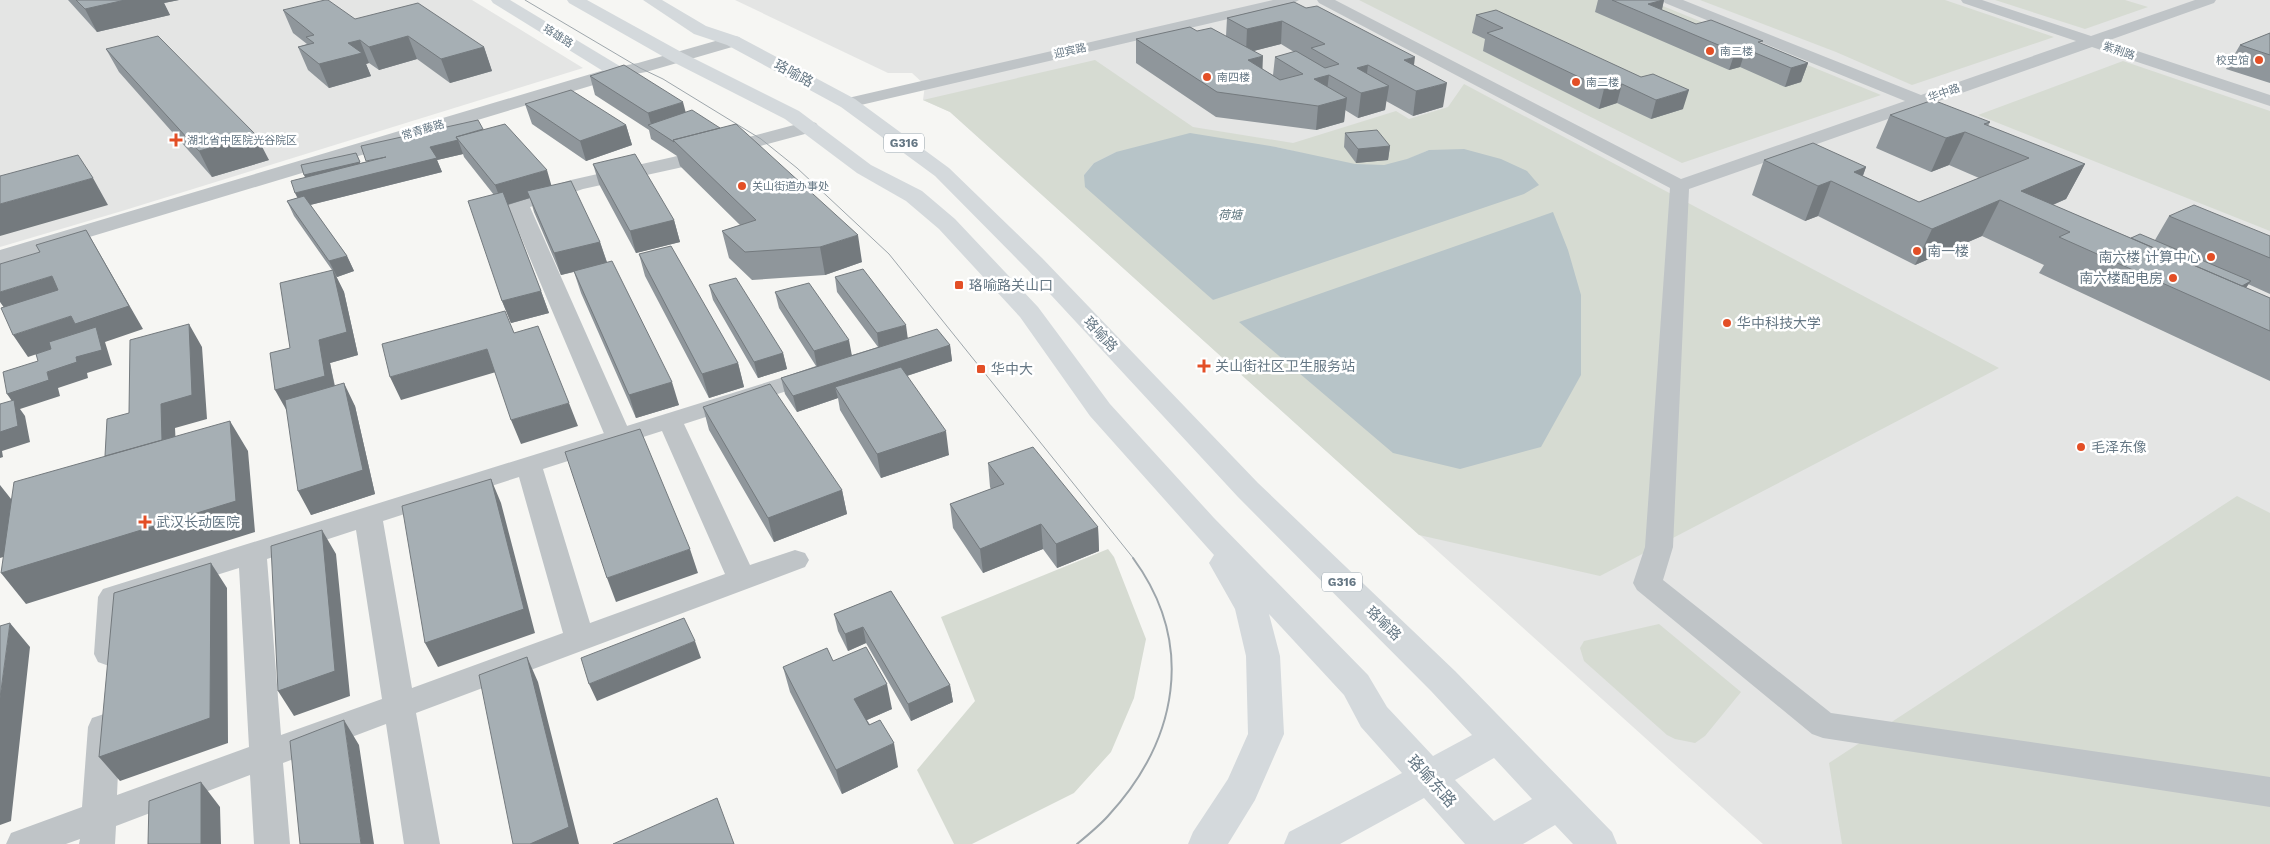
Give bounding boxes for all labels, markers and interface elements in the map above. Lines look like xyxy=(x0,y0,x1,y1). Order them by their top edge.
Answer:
street label: 珞雄路 xyxy=(541,22,575,50)
street label: 紫荆路 xyxy=(2101,39,2137,63)
street label: 迎宾路 xyxy=(1052,41,1088,61)
marker: 南三楼 xyxy=(1704,45,1716,57)
place label: 南三楼 xyxy=(1720,45,1753,58)
place label: 校史馆 xyxy=(2216,54,2249,67)
marker: 校史馆 xyxy=(2253,54,2265,66)
street label: 珞喻路 xyxy=(772,56,816,90)
marker: 南四楼 xyxy=(1201,71,1213,83)
place label: 南四楼 xyxy=(1217,71,1250,84)
marker: 南二楼 xyxy=(1570,76,1582,88)
place label: 南二楼 xyxy=(1586,76,1619,89)
street label: 华中路 xyxy=(1926,81,1962,105)
street label: 常青藤路 xyxy=(400,117,446,143)
marker: 湖北省中医院光谷院区 xyxy=(169,133,183,147)
place label: 湖北省中医院光谷院区 xyxy=(187,134,297,147)
road number: G316 xyxy=(884,134,924,152)
marker: 关山街道办事处 xyxy=(736,180,748,192)
place label: 关山街道办事处 xyxy=(752,180,829,193)
water label: 荷塘 xyxy=(1218,208,1244,222)
place label: 南一楼 xyxy=(1927,243,1969,259)
marker: 南一楼 xyxy=(1911,245,1923,257)
place label: 南六楼 计算中心 xyxy=(2098,249,2201,265)
marker: 南六楼 计算中心 xyxy=(2205,251,2217,263)
place label: 南六楼配电房 xyxy=(2079,270,2163,286)
marker: 南六楼配电房 xyxy=(2167,272,2179,284)
place label: 珞喻路关山口 xyxy=(969,277,1053,293)
marker: 珞喻路关山口 xyxy=(953,279,965,291)
street label: 珞喻路 xyxy=(1081,313,1121,355)
place label: 华中科技大学 xyxy=(1737,315,1821,331)
marker: 华中科技大学 xyxy=(1721,317,1733,329)
place label: 关山街社区卫生服务站 xyxy=(1215,358,1355,374)
marker: 关山街社区卫生服务站 xyxy=(1197,359,1211,373)
place label: 华中大 xyxy=(991,361,1033,377)
marker: 华中大 xyxy=(975,363,987,375)
place label: 毛泽东像 xyxy=(2091,439,2147,455)
marker: 毛泽东像 xyxy=(2075,441,2087,453)
place label: 武汉长动医院 xyxy=(156,514,240,530)
marker: 武汉长动医院 xyxy=(138,515,152,529)
road number: G316 xyxy=(1322,572,1362,592)
street label: 珞喻路 xyxy=(1363,603,1405,643)
street label: 珞喻东路 xyxy=(1404,751,1460,811)

